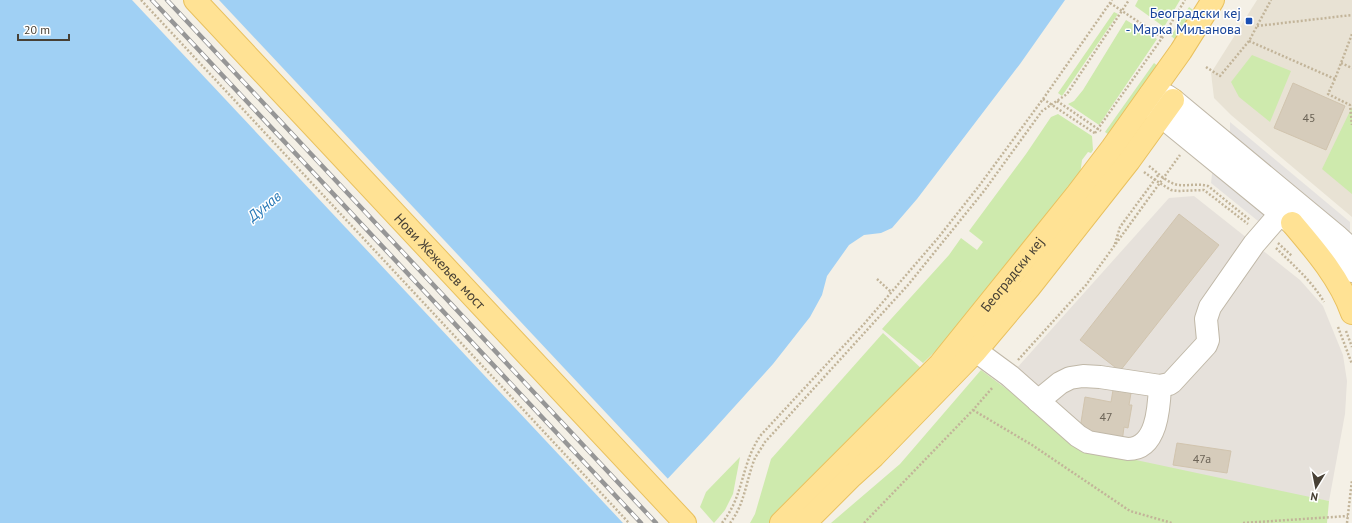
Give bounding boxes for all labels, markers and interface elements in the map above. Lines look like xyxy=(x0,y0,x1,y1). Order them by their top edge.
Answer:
place label: Београдски кеј - Марка Миљанова xyxy=(1125,4,1241,38)
scale bar xyxy=(18,16,69,42)
marker: Београдски кеј - Марка Миљанова xyxy=(1244,16,1254,26)
text: 20 m xyxy=(24,22,50,37)
house number: 45 xyxy=(1302,110,1316,125)
water label: Дунав xyxy=(242,187,285,226)
street label: Нови Жежељев мост xyxy=(390,209,489,313)
street label: Београдски кеј xyxy=(977,233,1048,316)
house number: 47 xyxy=(1099,409,1113,424)
house number: 47a xyxy=(1193,451,1211,466)
north arrow xyxy=(1296,467,1336,507)
text: N xyxy=(1309,489,1319,504)

